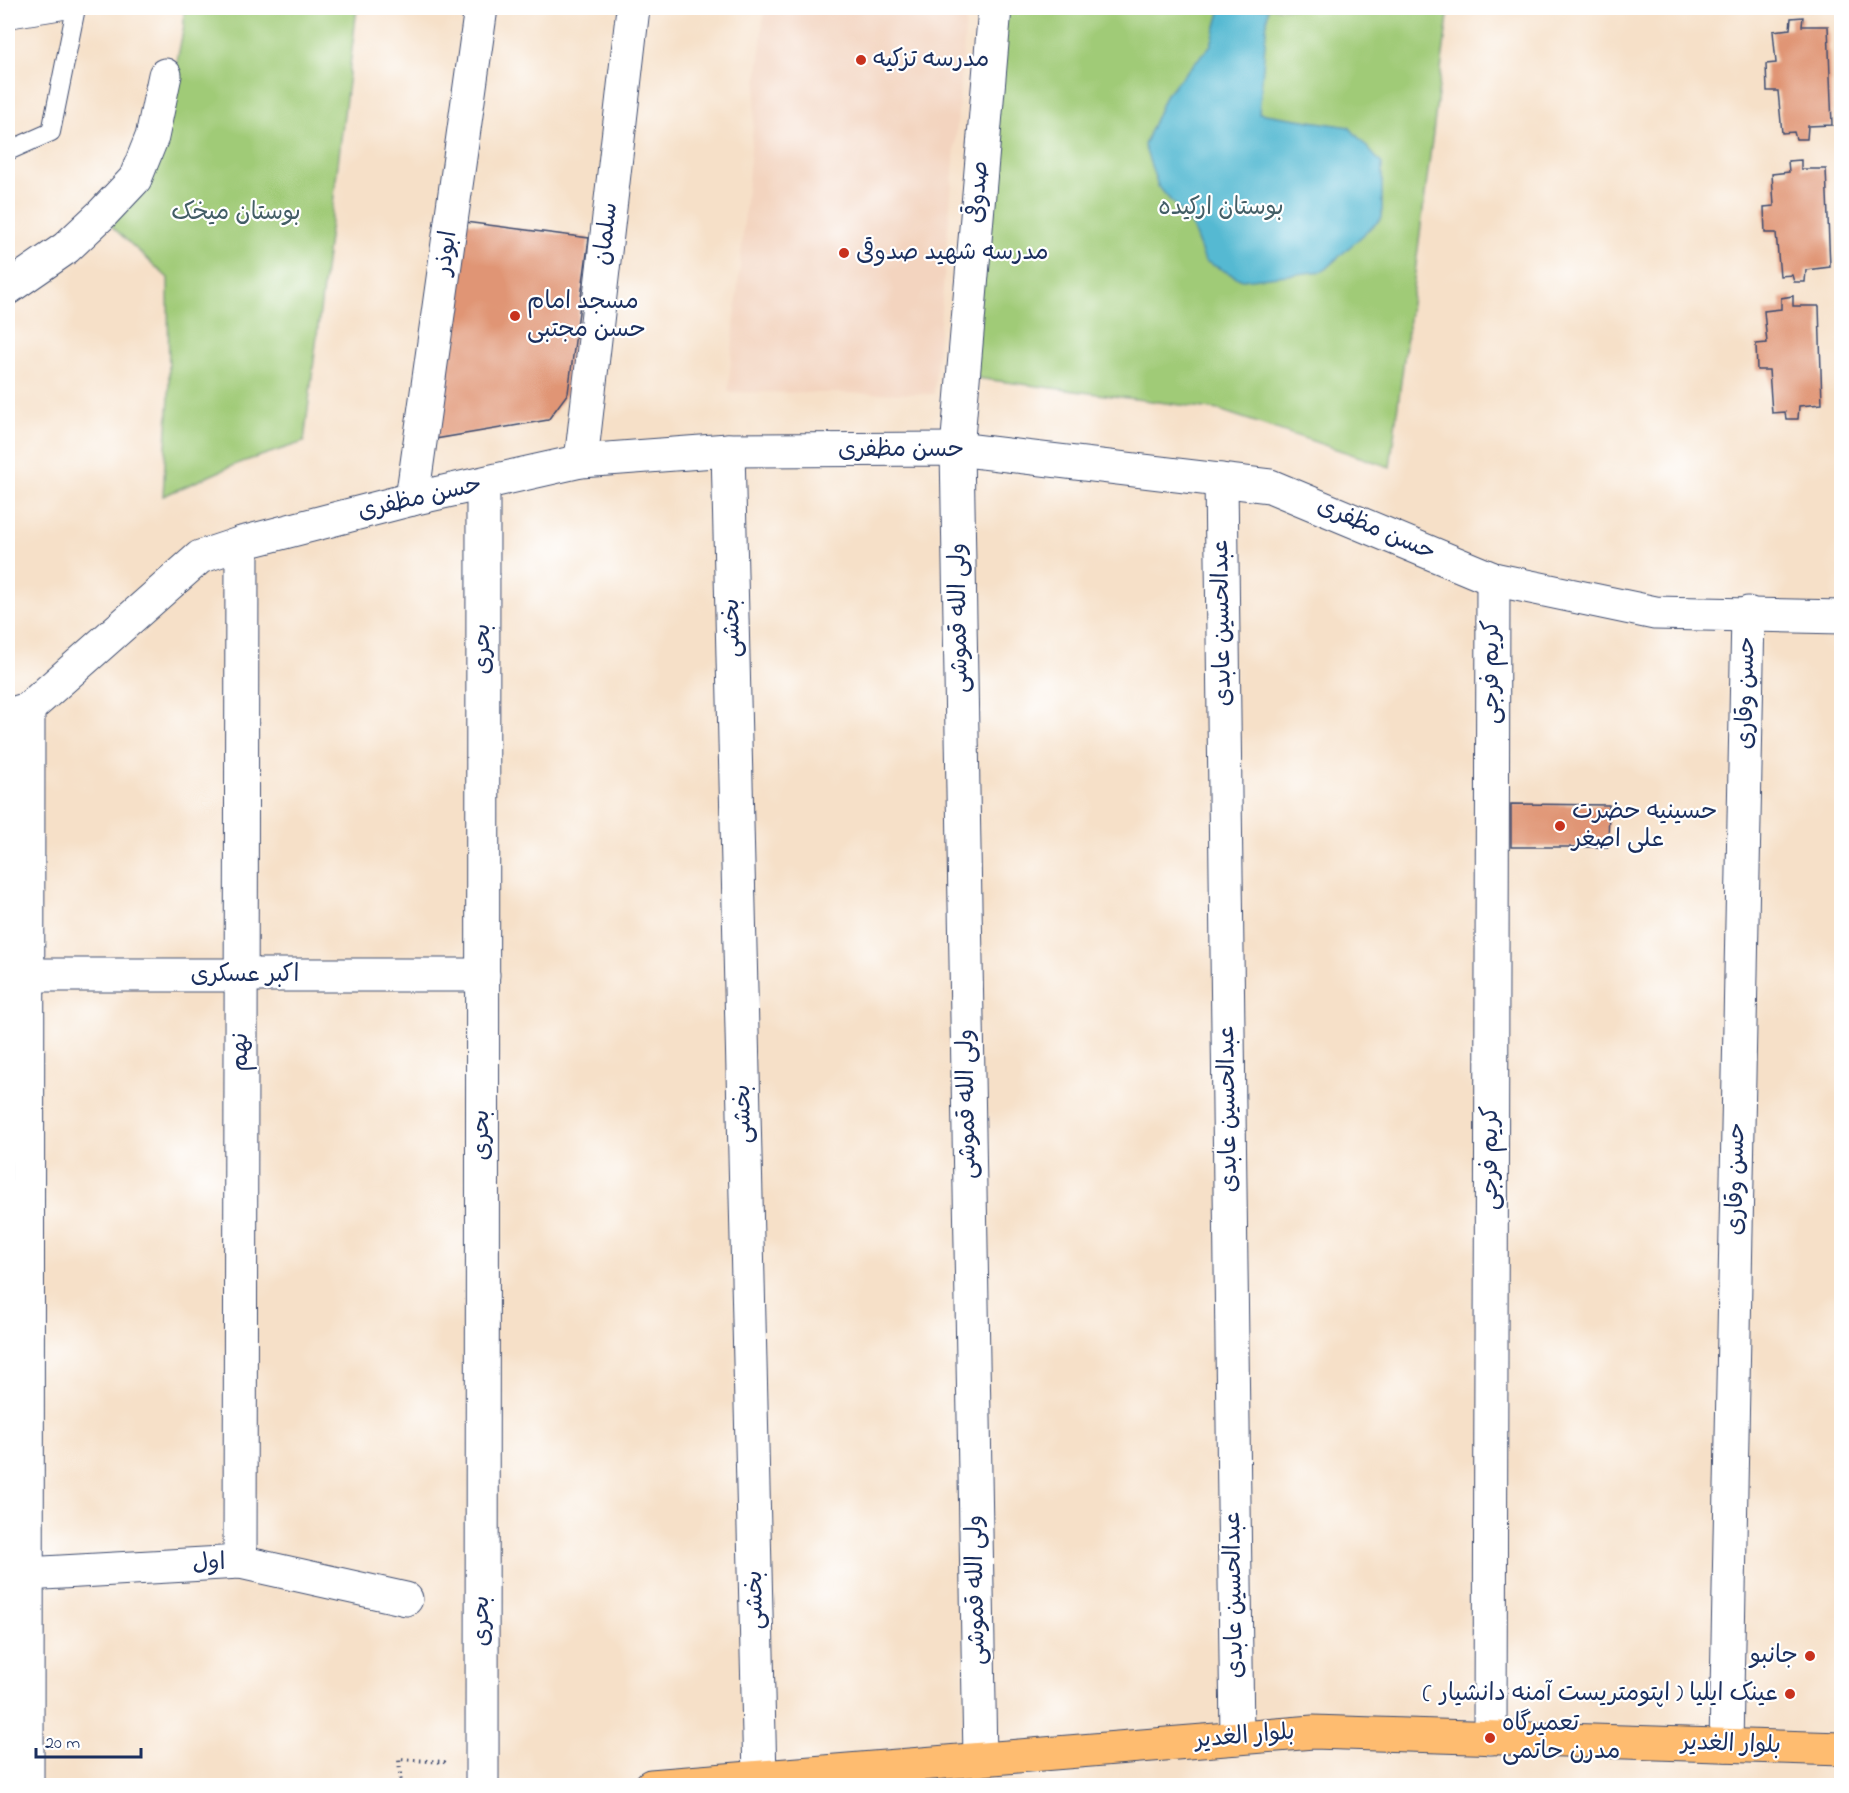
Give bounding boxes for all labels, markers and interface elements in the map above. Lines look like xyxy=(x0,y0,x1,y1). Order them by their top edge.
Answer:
place label: مدرسه تزکیه xyxy=(873,43,989,78)
marker: مدرسه تزکیه xyxy=(854,53,868,67)
street label: صدوقی xyxy=(959,159,999,225)
park label: بوستان ارکیده xyxy=(1158,191,1284,226)
park label: بوستان میخک xyxy=(171,196,301,231)
street label: سلمان xyxy=(586,200,628,268)
street label: ابوذر xyxy=(426,229,467,279)
place label: مدرسه شهید صدوقی xyxy=(856,236,1049,271)
marker: مدرسه شهید صدوقی xyxy=(837,246,851,260)
place label: مسجد امام حسن مجتبی xyxy=(527,285,646,348)
marker: مسجد امام حسن مجتبی xyxy=(508,309,522,323)
street label: حسن مظفری xyxy=(838,433,964,468)
street label: حسن مظفری xyxy=(355,468,485,530)
street label: حسن مظفری xyxy=(1311,489,1441,571)
street label: عبدالحسین عابدی xyxy=(1204,539,1242,707)
street label: ولی الله قموشی xyxy=(941,543,979,693)
street label: بخشی xyxy=(715,598,751,658)
street label: کریم فرجی xyxy=(1475,620,1510,724)
street label: بحری xyxy=(466,624,501,674)
street label: حسن وقاری xyxy=(1729,636,1765,750)
place label: حسینیه حضرت علی اصغر xyxy=(1570,795,1717,858)
marker: حسینیه حضرت علی اصغر xyxy=(1553,819,1567,833)
street label: اکبر عسکری xyxy=(191,958,299,993)
street label: عبدالحسین عابدی xyxy=(1210,1025,1248,1193)
street label: ولی الله قموشی xyxy=(949,1029,987,1179)
street label: نهم xyxy=(224,1032,259,1072)
street label: بخشی xyxy=(726,1084,762,1144)
street label: کریم فرجی xyxy=(1474,1106,1509,1210)
street label: بحری xyxy=(465,1110,500,1160)
street label: حسن وقاری xyxy=(1719,1122,1755,1236)
street label: عبدالحسین عابدی xyxy=(1216,1511,1254,1679)
street label: ولی الله قموشی xyxy=(958,1515,996,1665)
street label: اول xyxy=(192,1546,226,1582)
street label: بخشی xyxy=(738,1570,774,1630)
street label: بحری xyxy=(465,1596,500,1646)
place label: جانبو xyxy=(1748,1639,1798,1674)
marker: جانبو xyxy=(1803,1649,1817,1663)
place label: عینک ایلیا ( اپتومتریست آمنه دانشیار ) xyxy=(1423,1677,1778,1712)
marker: عینک ایلیا ( اپتومتریست آمنه دانشیار ) xyxy=(1783,1687,1797,1701)
place label: تعمیرگاه مدرن حاتمی xyxy=(1502,1707,1620,1770)
street label: بلوار الغدیر xyxy=(1192,1715,1296,1759)
scale bar xyxy=(36,1721,141,1759)
street label: بلوار الغدیر xyxy=(1679,1726,1781,1764)
text: 20 m xyxy=(45,1731,80,1757)
marker: تعمیرگاه مدرن حاتمی xyxy=(1483,1731,1497,1745)

